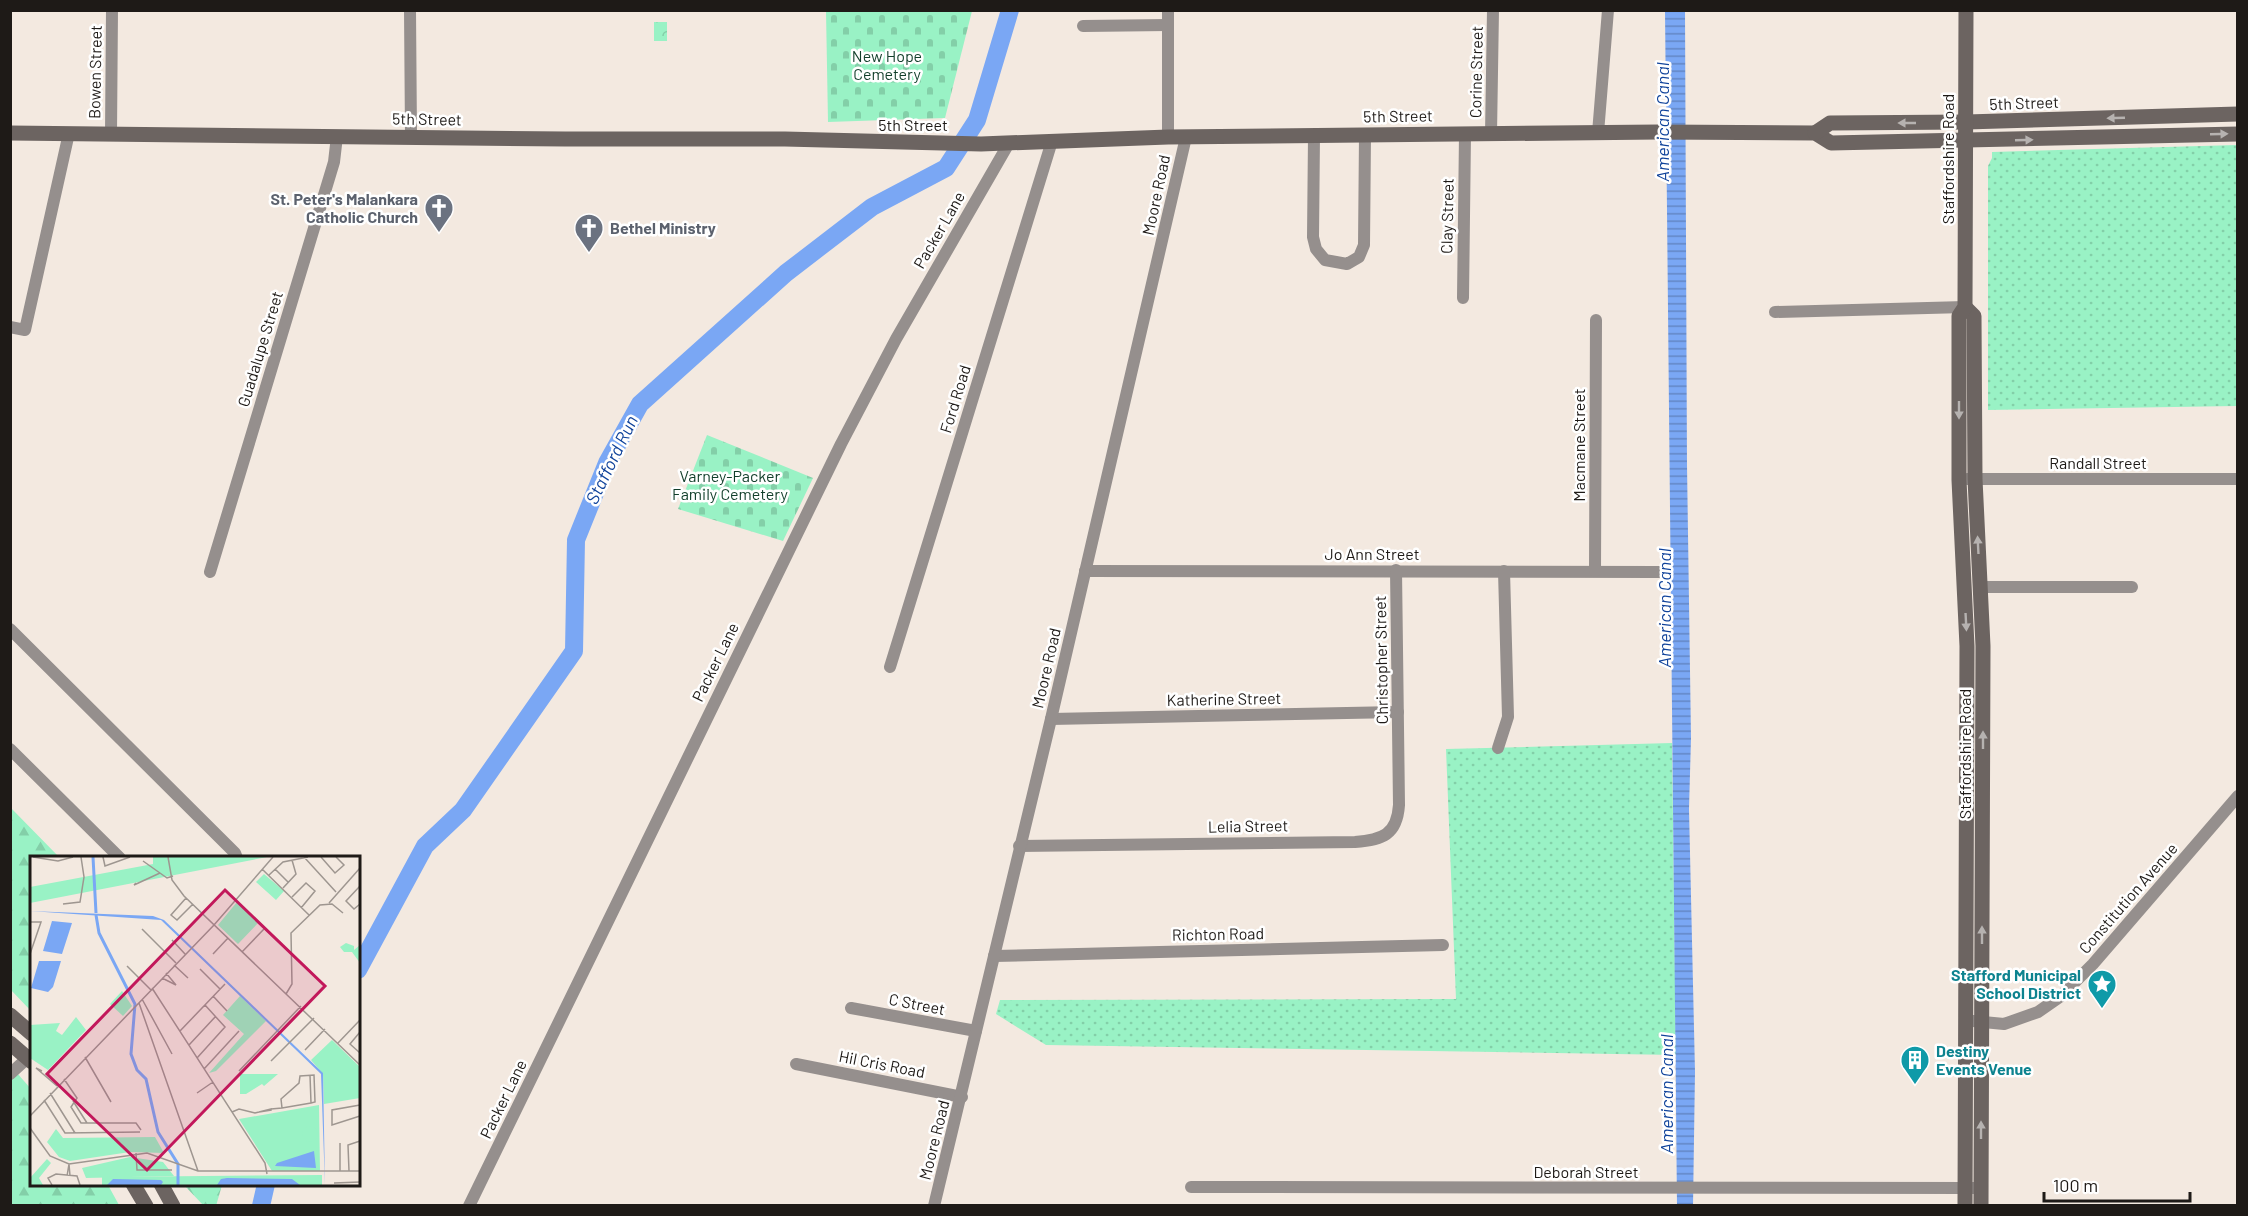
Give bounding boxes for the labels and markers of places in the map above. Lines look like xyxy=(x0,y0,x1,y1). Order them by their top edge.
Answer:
place label: St. Peter's Malankara Catholic Church xyxy=(270,189,418,226)
church icon: St. Peter's Malankara Catholic Church xyxy=(423,192,455,234)
church icon: Bethel Ministry xyxy=(573,212,605,254)
place label: Bethel Ministry xyxy=(610,218,716,237)
place label: Stafford Municipal School District xyxy=(1951,965,2081,1002)
place icon: Stafford Municipal School District xyxy=(2086,968,2118,1010)
place label: Destiny Events Venue xyxy=(1936,1041,2032,1078)
building icon: Destiny Events Venue xyxy=(1899,1044,1931,1086)

